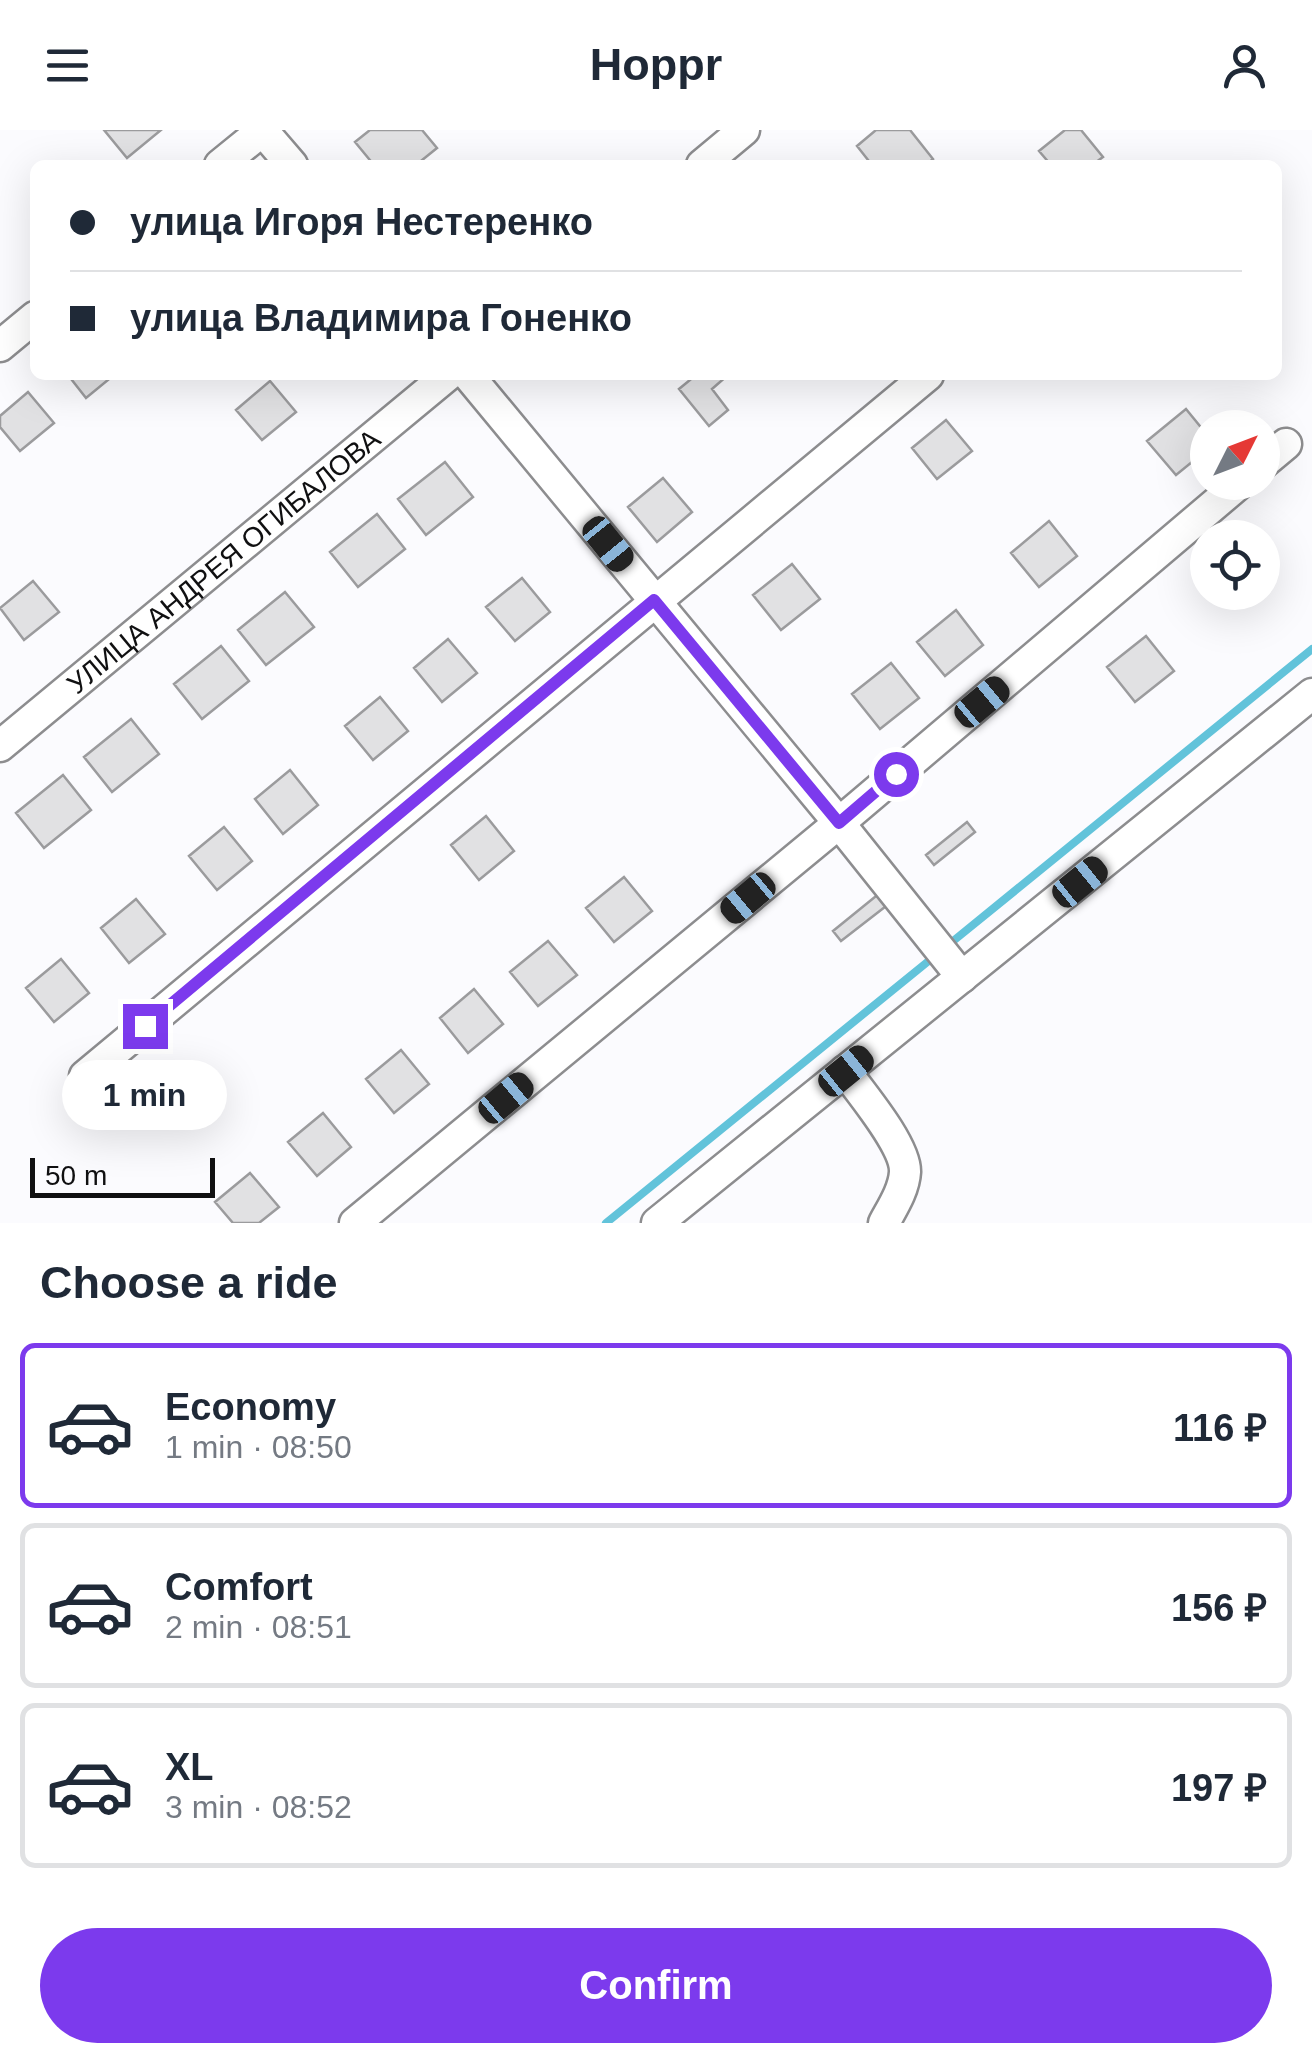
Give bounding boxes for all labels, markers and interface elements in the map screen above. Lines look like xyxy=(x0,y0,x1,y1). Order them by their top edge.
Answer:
icon: menu xyxy=(40,38,95,93)
icon: person xyxy=(1217,38,1272,93)
text: Hoppr xyxy=(590,39,722,90)
text: улица Игоря Нестеренко xyxy=(130,201,593,243)
text: улица Владимира Гоненко xyxy=(130,297,632,339)
north arrow xyxy=(1190,410,1280,500)
map controls xyxy=(1190,410,1280,610)
street label: УЛИЦА АНДРЕЯ ОГИБАЛОВА xyxy=(61,422,386,699)
car xyxy=(577,511,639,577)
button: locate xyxy=(1190,520,1280,610)
car xyxy=(949,671,1015,733)
route start xyxy=(874,752,919,797)
car xyxy=(1047,851,1113,913)
car xyxy=(715,867,781,929)
route end xyxy=(123,1004,168,1049)
car xyxy=(813,1040,879,1102)
callout: 1 min xyxy=(62,1061,228,1131)
car xyxy=(473,1067,539,1129)
text: 1 min xyxy=(103,1077,186,1113)
scale bar xyxy=(30,1153,215,1198)
text: 50 m xyxy=(45,1160,107,1191)
text: Choose a ride xyxy=(40,1257,338,1308)
icon: car xyxy=(45,1381,135,1471)
text: Economy xyxy=(165,1386,336,1428)
text: 116 ₽ xyxy=(1173,1407,1267,1449)
text: 1 min · 08:50 xyxy=(165,1429,352,1465)
icon: car xyxy=(45,1561,135,1651)
text: Comfort xyxy=(165,1566,313,1608)
text: 156 ₽ xyxy=(1171,1587,1267,1629)
text: 2 min · 08:51 xyxy=(165,1609,352,1645)
icon: car xyxy=(45,1741,135,1831)
text: XL xyxy=(165,1746,214,1788)
text: 197 ₽ xyxy=(1171,1767,1267,1809)
text: 3 min · 08:52 xyxy=(165,1789,352,1825)
button: Confirm xyxy=(40,1928,1272,2043)

